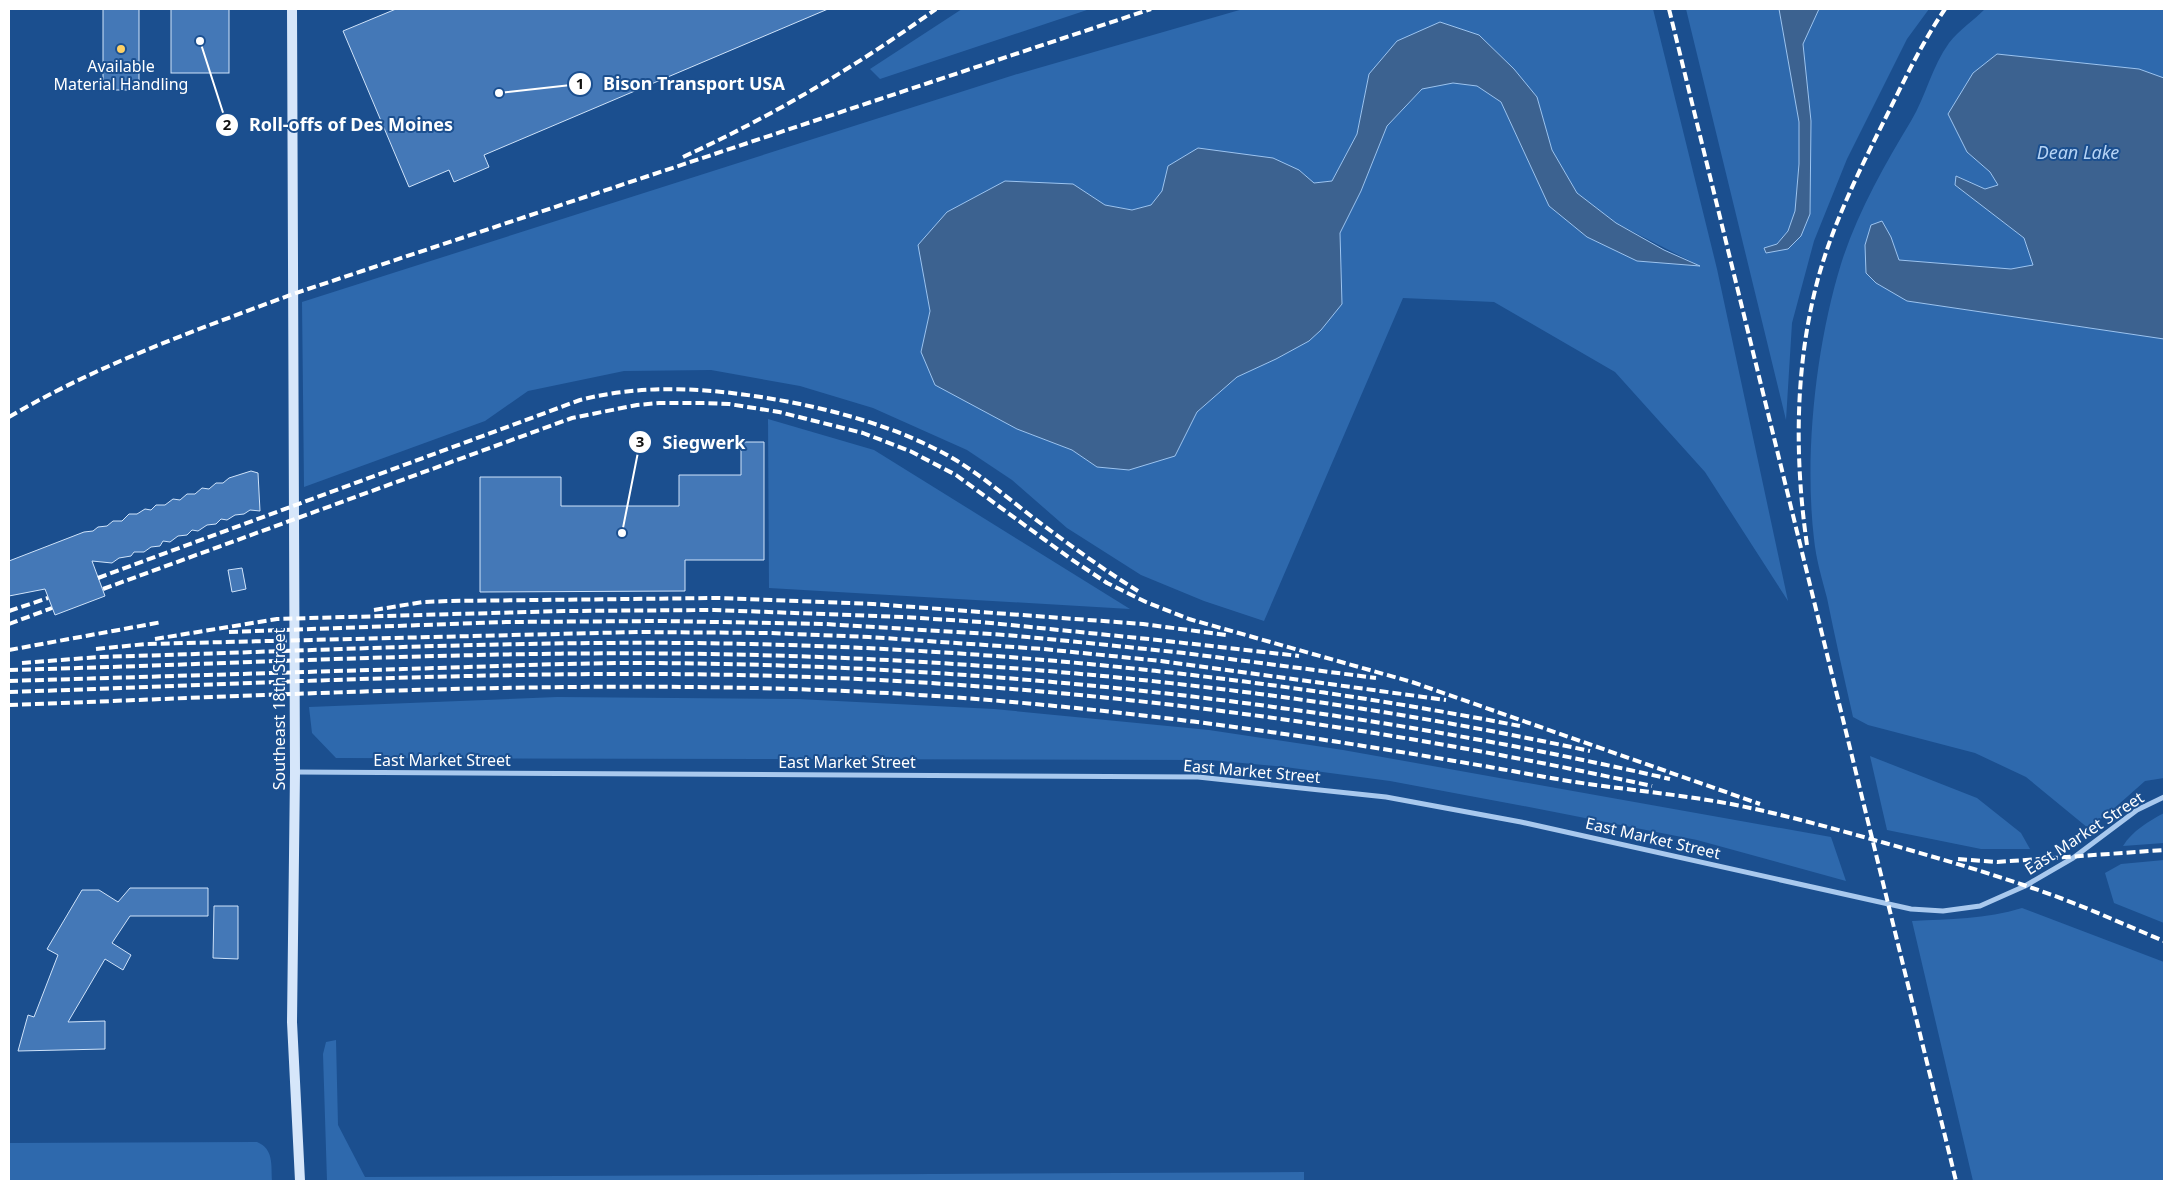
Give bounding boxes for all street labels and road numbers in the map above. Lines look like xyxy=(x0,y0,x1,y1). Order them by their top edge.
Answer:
street label: Southeast 18th Street xyxy=(268,628,290,790)
street label: East Market Street xyxy=(373,749,511,771)
street label: East Market Street xyxy=(778,751,916,773)
street label: East Market Street xyxy=(1182,754,1322,788)
street label: East Market Street xyxy=(2020,786,2148,880)
street label: East Market Street xyxy=(1583,812,1723,864)

